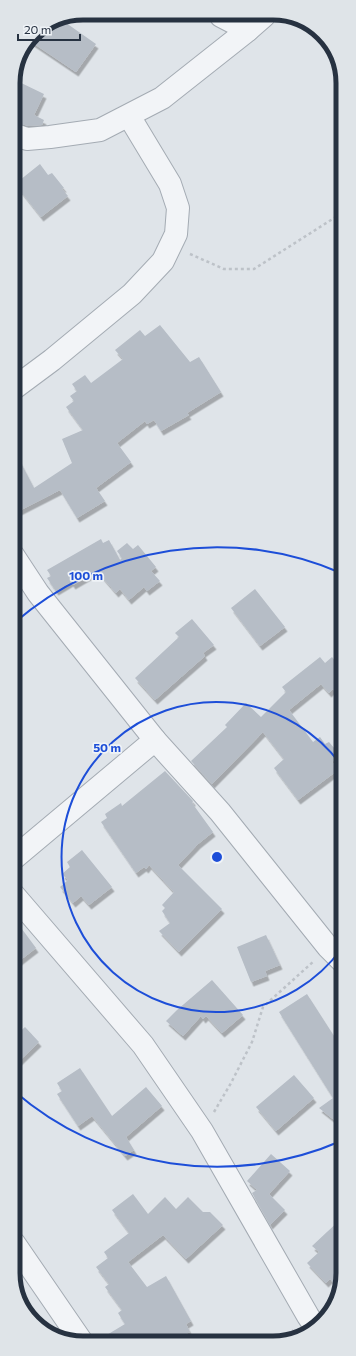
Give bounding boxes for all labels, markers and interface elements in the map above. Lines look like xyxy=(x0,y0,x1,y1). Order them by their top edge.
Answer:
scale bar xyxy=(18,16,80,42)
text: 20 m xyxy=(24,22,51,36)
text: 100 m xyxy=(69,568,103,582)
text: 50 m xyxy=(93,740,121,754)
centre of rings xyxy=(210,850,224,864)

